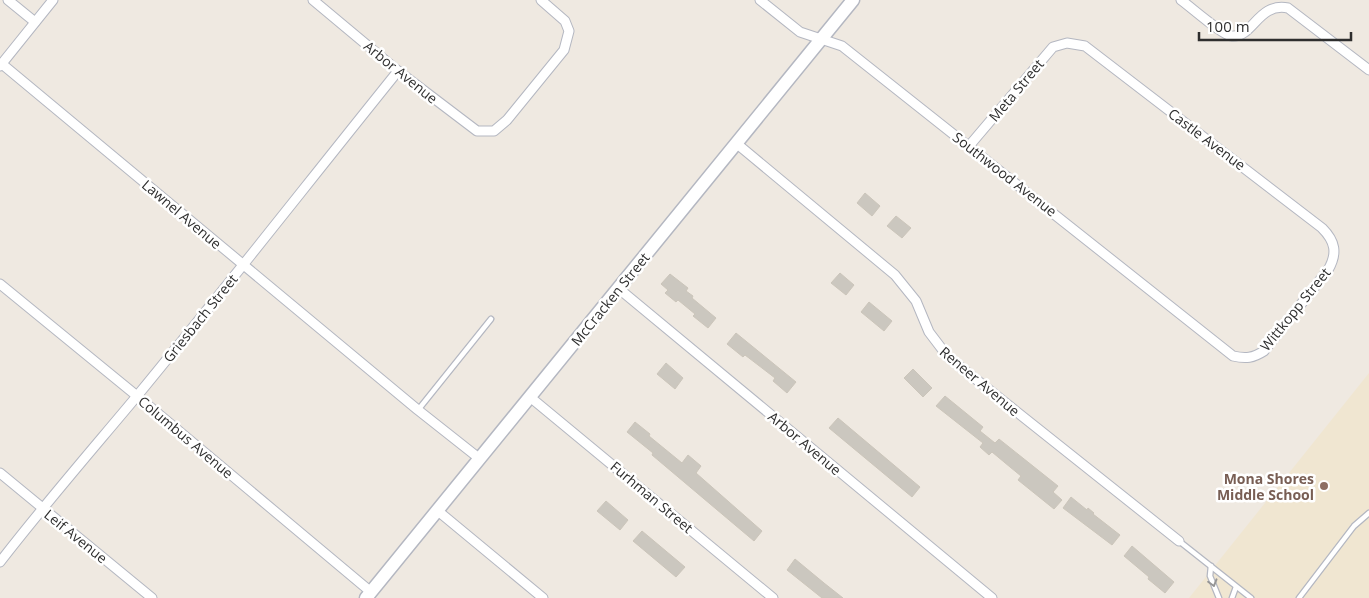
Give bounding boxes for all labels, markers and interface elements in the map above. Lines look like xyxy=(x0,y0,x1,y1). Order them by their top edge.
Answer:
scale bar xyxy=(1199,10,1352,42)
text: 100 m xyxy=(1206,16,1250,36)
street label: Arbor Avenue xyxy=(360,36,442,108)
street label: Meta Street xyxy=(984,55,1048,125)
street label: Castle Avenue xyxy=(1165,104,1250,174)
street label: Southwood Avenue xyxy=(949,127,1061,221)
street label: Lawnel Avenue xyxy=(138,175,226,253)
street label: McCracken Street xyxy=(566,248,654,350)
street label: Wittkopp Street xyxy=(1255,263,1335,355)
street label: Griesbach Street xyxy=(159,270,241,366)
street label: Reneer Avenue xyxy=(936,342,1024,420)
street label: Columbus Avenue xyxy=(134,392,238,482)
street label: Arbor Avenue xyxy=(765,407,846,479)
street label: Furhman Street xyxy=(607,457,697,537)
place label: Mona Shores Middle School xyxy=(1217,469,1314,504)
marker: Mona Shores Middle School xyxy=(1318,480,1330,492)
street label: Leif Avenue xyxy=(41,505,112,567)
one-way arrow xyxy=(1207,578,1217,586)

